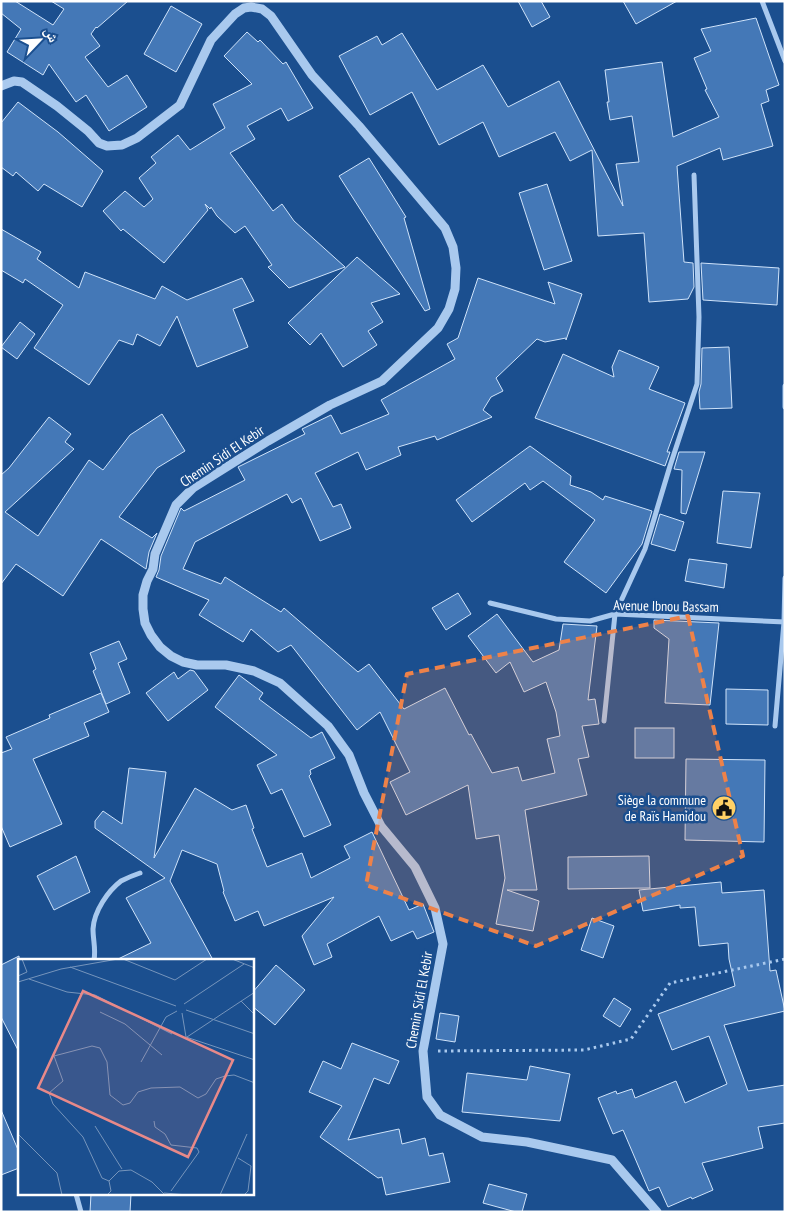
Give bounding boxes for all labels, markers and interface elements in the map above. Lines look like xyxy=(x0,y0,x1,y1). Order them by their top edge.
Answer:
north arrow xyxy=(15,15,65,65)
text: ش xyxy=(40,24,63,45)
street label: Chemin Sidi El Kebir xyxy=(176,421,268,491)
street label: Avenue Ibnou Bassam xyxy=(613,596,719,616)
place label: Siège la commune de Raïs Hamidou xyxy=(618,791,706,825)
public building icon: Siège la commune de Raïs Hamidou xyxy=(711,795,737,821)
street label: Chemin Sidi El Kebir xyxy=(402,950,436,1050)
inset map xyxy=(18,959,254,1196)

